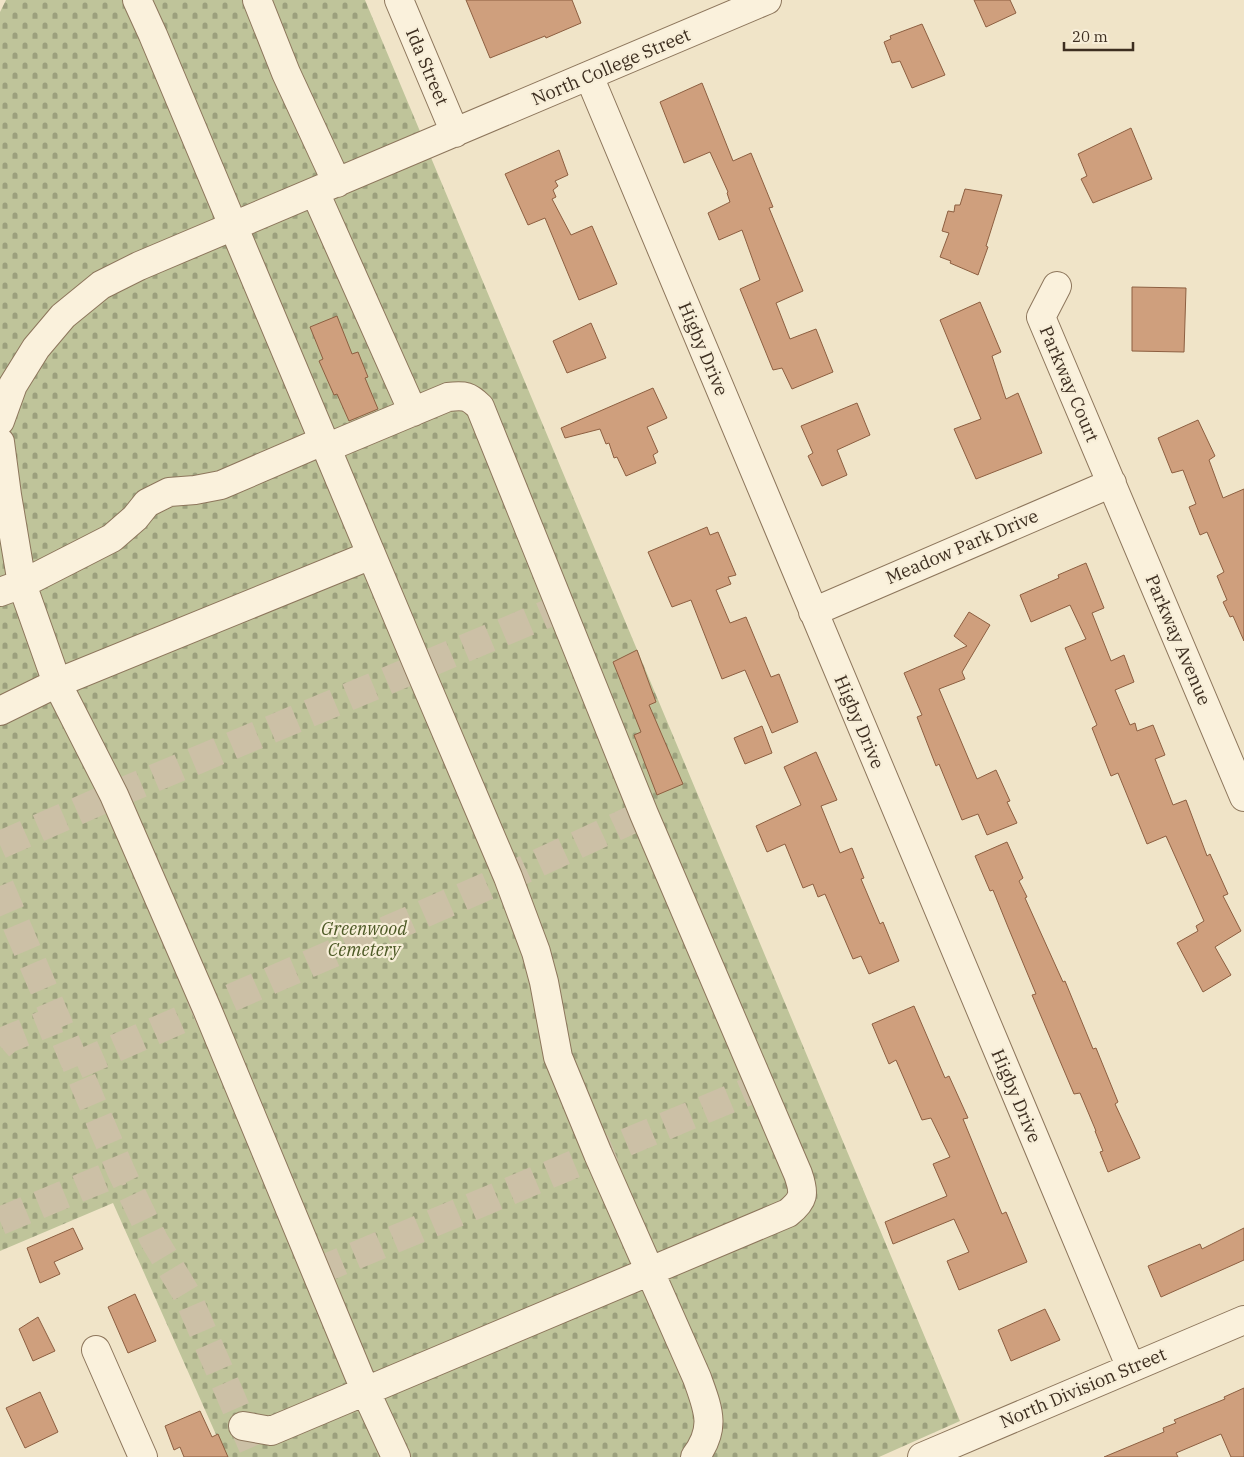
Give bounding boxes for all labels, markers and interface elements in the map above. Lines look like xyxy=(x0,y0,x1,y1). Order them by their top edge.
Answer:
scale bar xyxy=(1064,20,1133,52)
street label: North College Street xyxy=(528,23,694,110)
street label: Ida Street xyxy=(401,25,454,109)
text: 20 m xyxy=(1072,27,1108,46)
street label: Higby Drive xyxy=(673,298,733,399)
street label: Parkway Court xyxy=(1035,322,1104,445)
street label: Meadow Park Drive xyxy=(882,504,1041,589)
street label: Parkway Avenue xyxy=(1141,571,1216,709)
street label: Higby Drive xyxy=(829,671,889,772)
park label: Greenwood Cemetery xyxy=(321,917,407,961)
street label: Higby Drive xyxy=(986,1045,1046,1146)
street label: North Division Street xyxy=(996,1342,1169,1433)

